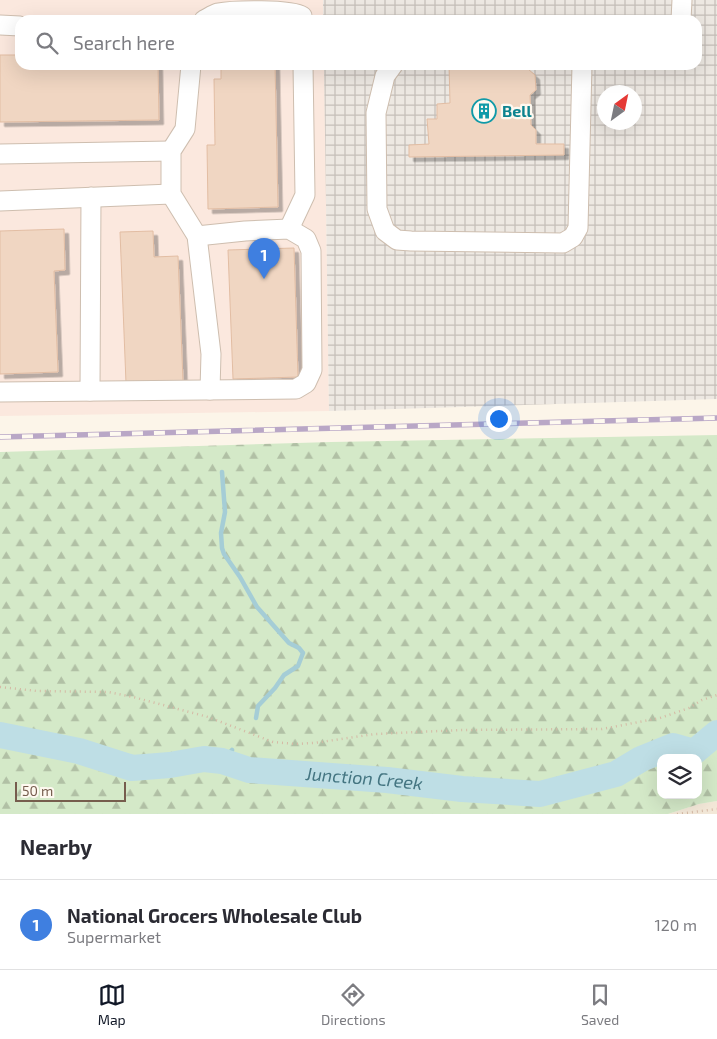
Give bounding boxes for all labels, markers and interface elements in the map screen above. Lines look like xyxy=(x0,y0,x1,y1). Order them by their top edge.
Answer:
search box xyxy=(15,15,702,70)
icon: search xyxy=(33,29,61,57)
text: Search here xyxy=(73,31,175,54)
north arrow xyxy=(597,85,642,130)
building icon: Bell xyxy=(471,98,497,124)
place label: Bell xyxy=(502,101,533,120)
pin: 1 xyxy=(248,238,280,279)
your location xyxy=(486,406,512,432)
map controls xyxy=(657,754,702,799)
button: layers xyxy=(657,754,702,799)
water label: Junction Creek xyxy=(304,762,424,794)
scale bar xyxy=(15,779,126,802)
text: 50 m xyxy=(22,782,53,799)
text: Nearby xyxy=(20,834,92,859)
text: National Grocers Wholesale Club xyxy=(67,904,362,927)
text: 1 xyxy=(33,915,39,934)
text: 120 m xyxy=(654,915,697,934)
text: Supermarket xyxy=(67,927,161,946)
tab: Map xyxy=(98,981,126,1028)
tab: Directions xyxy=(321,981,386,1028)
tab: Saved xyxy=(581,981,619,1028)

